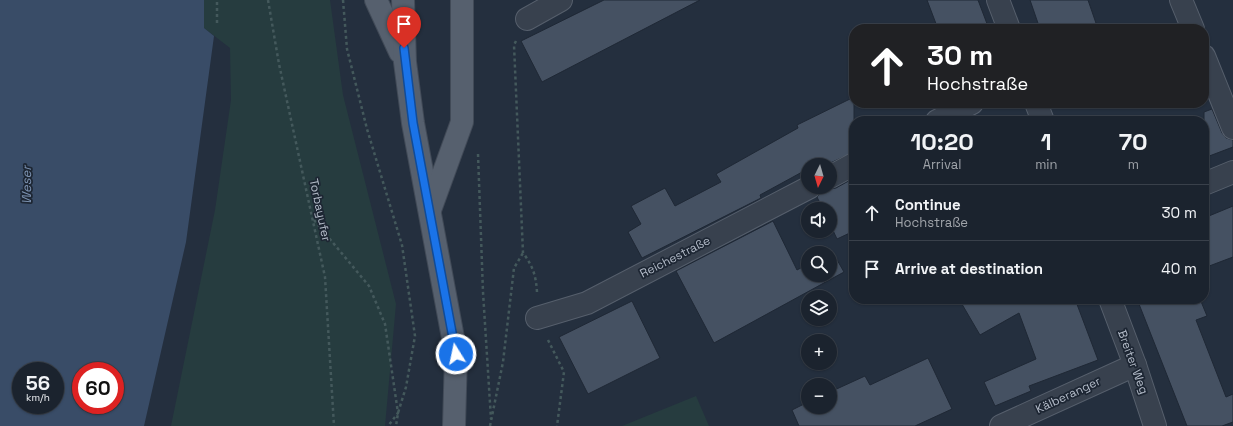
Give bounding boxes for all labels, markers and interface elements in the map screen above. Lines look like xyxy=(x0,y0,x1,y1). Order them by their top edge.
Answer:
pin xyxy=(387,7.0,421,48)
icon: arrive xyxy=(393,13,415,35)
text: 30 m xyxy=(927,37,993,73)
icon: ahead xyxy=(861,40,913,92)
text: Hochstraße xyxy=(927,72,1028,95)
text: 10:20 xyxy=(910,126,974,157)
text: 1 xyxy=(1041,126,1052,157)
text: 70 xyxy=(1119,126,1148,157)
text: Arrival xyxy=(923,156,961,173)
text: min xyxy=(1035,156,1057,173)
text: m xyxy=(1128,156,1139,173)
north arrow xyxy=(801,158,837,194)
map controls xyxy=(801,158,837,414)
water label: Weser xyxy=(18,164,35,204)
street label: Torbayufer xyxy=(306,177,335,243)
text: Continue xyxy=(895,195,961,214)
button: sound xyxy=(801,202,837,238)
icon: ahead xyxy=(861,202,883,224)
text: 30 m xyxy=(1162,203,1197,222)
text: Hochstraße xyxy=(895,214,968,231)
street label: Reichestraße xyxy=(637,232,713,282)
button: search xyxy=(801,246,837,282)
icon: arrive xyxy=(861,258,883,280)
text: Arrive at destination xyxy=(895,259,1043,278)
text: 40 m xyxy=(1161,259,1197,278)
button: layers xyxy=(801,290,837,326)
street label: Breiter Weg xyxy=(1114,328,1152,396)
position arrow xyxy=(435,333,477,375)
button: + xyxy=(801,334,837,370)
speed limit sign: 60 xyxy=(72,362,124,414)
text: 56 xyxy=(26,370,50,396)
street label: Kälberanger xyxy=(1033,373,1103,417)
button: − xyxy=(801,378,837,414)
text: km/h xyxy=(26,391,50,404)

